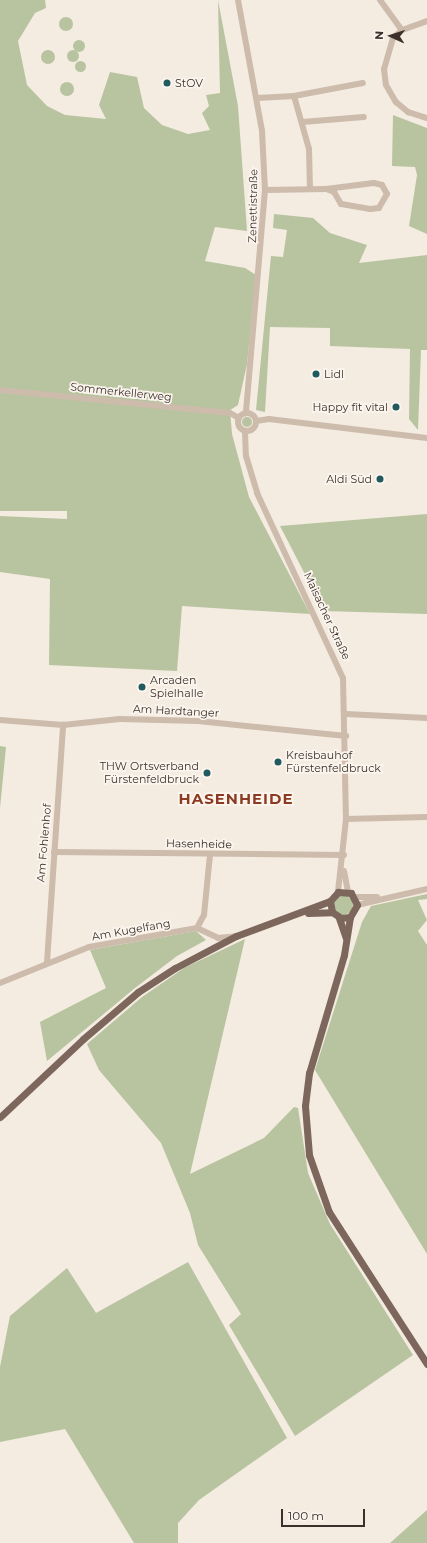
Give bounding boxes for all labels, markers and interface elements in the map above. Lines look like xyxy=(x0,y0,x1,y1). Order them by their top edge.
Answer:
north arrow xyxy=(371,16,411,56)
text: N xyxy=(372,31,386,40)
place label: StOV xyxy=(175,76,203,90)
marker: StOV xyxy=(162,78,172,88)
street label: Zenettistraße xyxy=(246,169,260,243)
place label: Lidl xyxy=(324,367,344,381)
marker: Lidl xyxy=(311,369,321,379)
street label: Sommerkellerweg xyxy=(70,380,172,404)
place label: Happy fit vital xyxy=(312,400,388,414)
marker: Happy fit vital xyxy=(391,402,401,412)
place label: Aldi Süd xyxy=(326,472,372,486)
marker: Aldi Süd xyxy=(375,474,385,484)
street label: Maisacher Straße xyxy=(301,570,353,662)
place label: Arcaden Spielhalle xyxy=(150,674,203,700)
marker: Arcaden Spielhalle xyxy=(137,682,147,692)
street label: Am Hardtanger xyxy=(133,702,219,720)
place label: Kreisbauhof Fürstenfeldbruck xyxy=(286,749,381,775)
marker: Kreisbauhof Fürstenfeldbruck xyxy=(273,757,283,767)
place label: THW Ortsverband Fürstenfeldbruck xyxy=(100,760,199,786)
marker: THW Ortsverband Fürstenfeldbruck xyxy=(202,768,212,778)
district label: HASENHEIDE xyxy=(179,790,293,808)
street label: Am Fohlenhof xyxy=(34,803,54,883)
street label: Hasenheide xyxy=(166,837,232,851)
street label: Am Kugelfang xyxy=(91,917,171,943)
scale bar xyxy=(283,1501,367,1527)
text: 100 m xyxy=(288,1508,324,1523)

